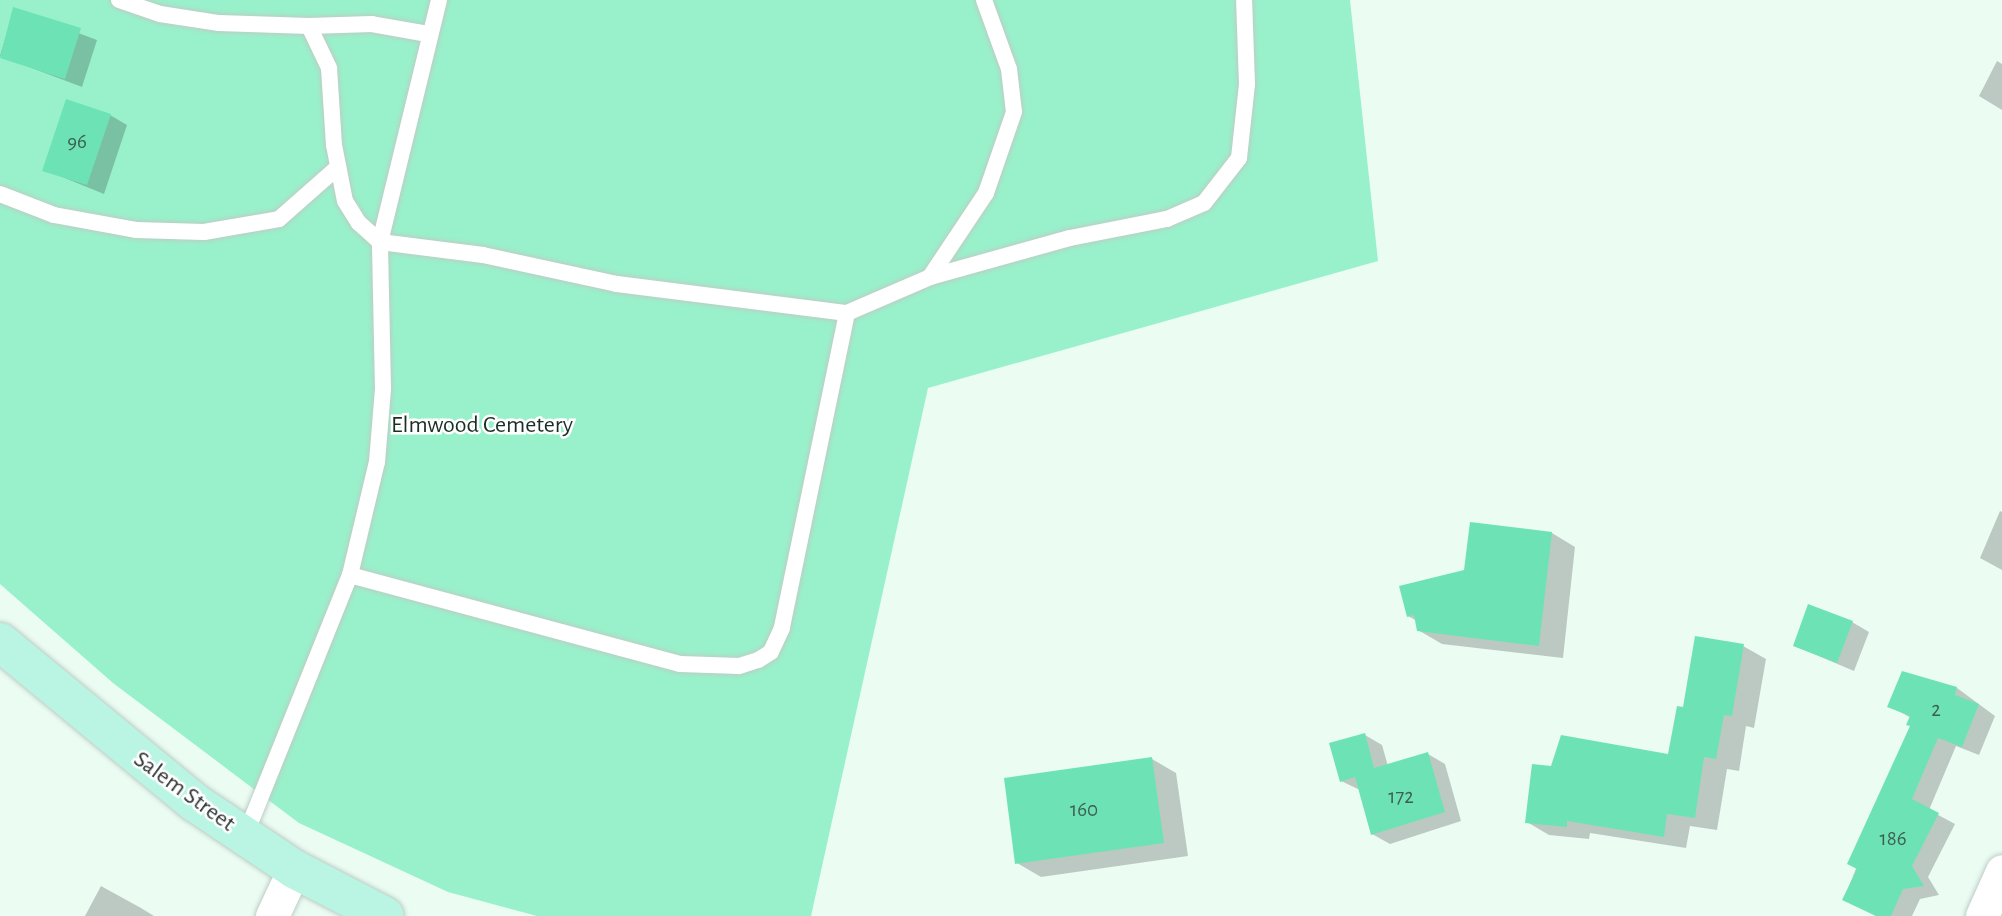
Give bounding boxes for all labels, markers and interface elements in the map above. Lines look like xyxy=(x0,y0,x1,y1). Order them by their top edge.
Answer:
house number: 96 xyxy=(67,129,87,155)
park label: Elmwood Cemetery xyxy=(391,412,573,440)
house number: 2 xyxy=(1931,697,1941,723)
street label: Salem Street xyxy=(128,745,240,839)
house number: 172 xyxy=(1388,784,1414,810)
house number: 160 xyxy=(1070,797,1098,823)
house number: 186 xyxy=(1879,826,1907,852)

